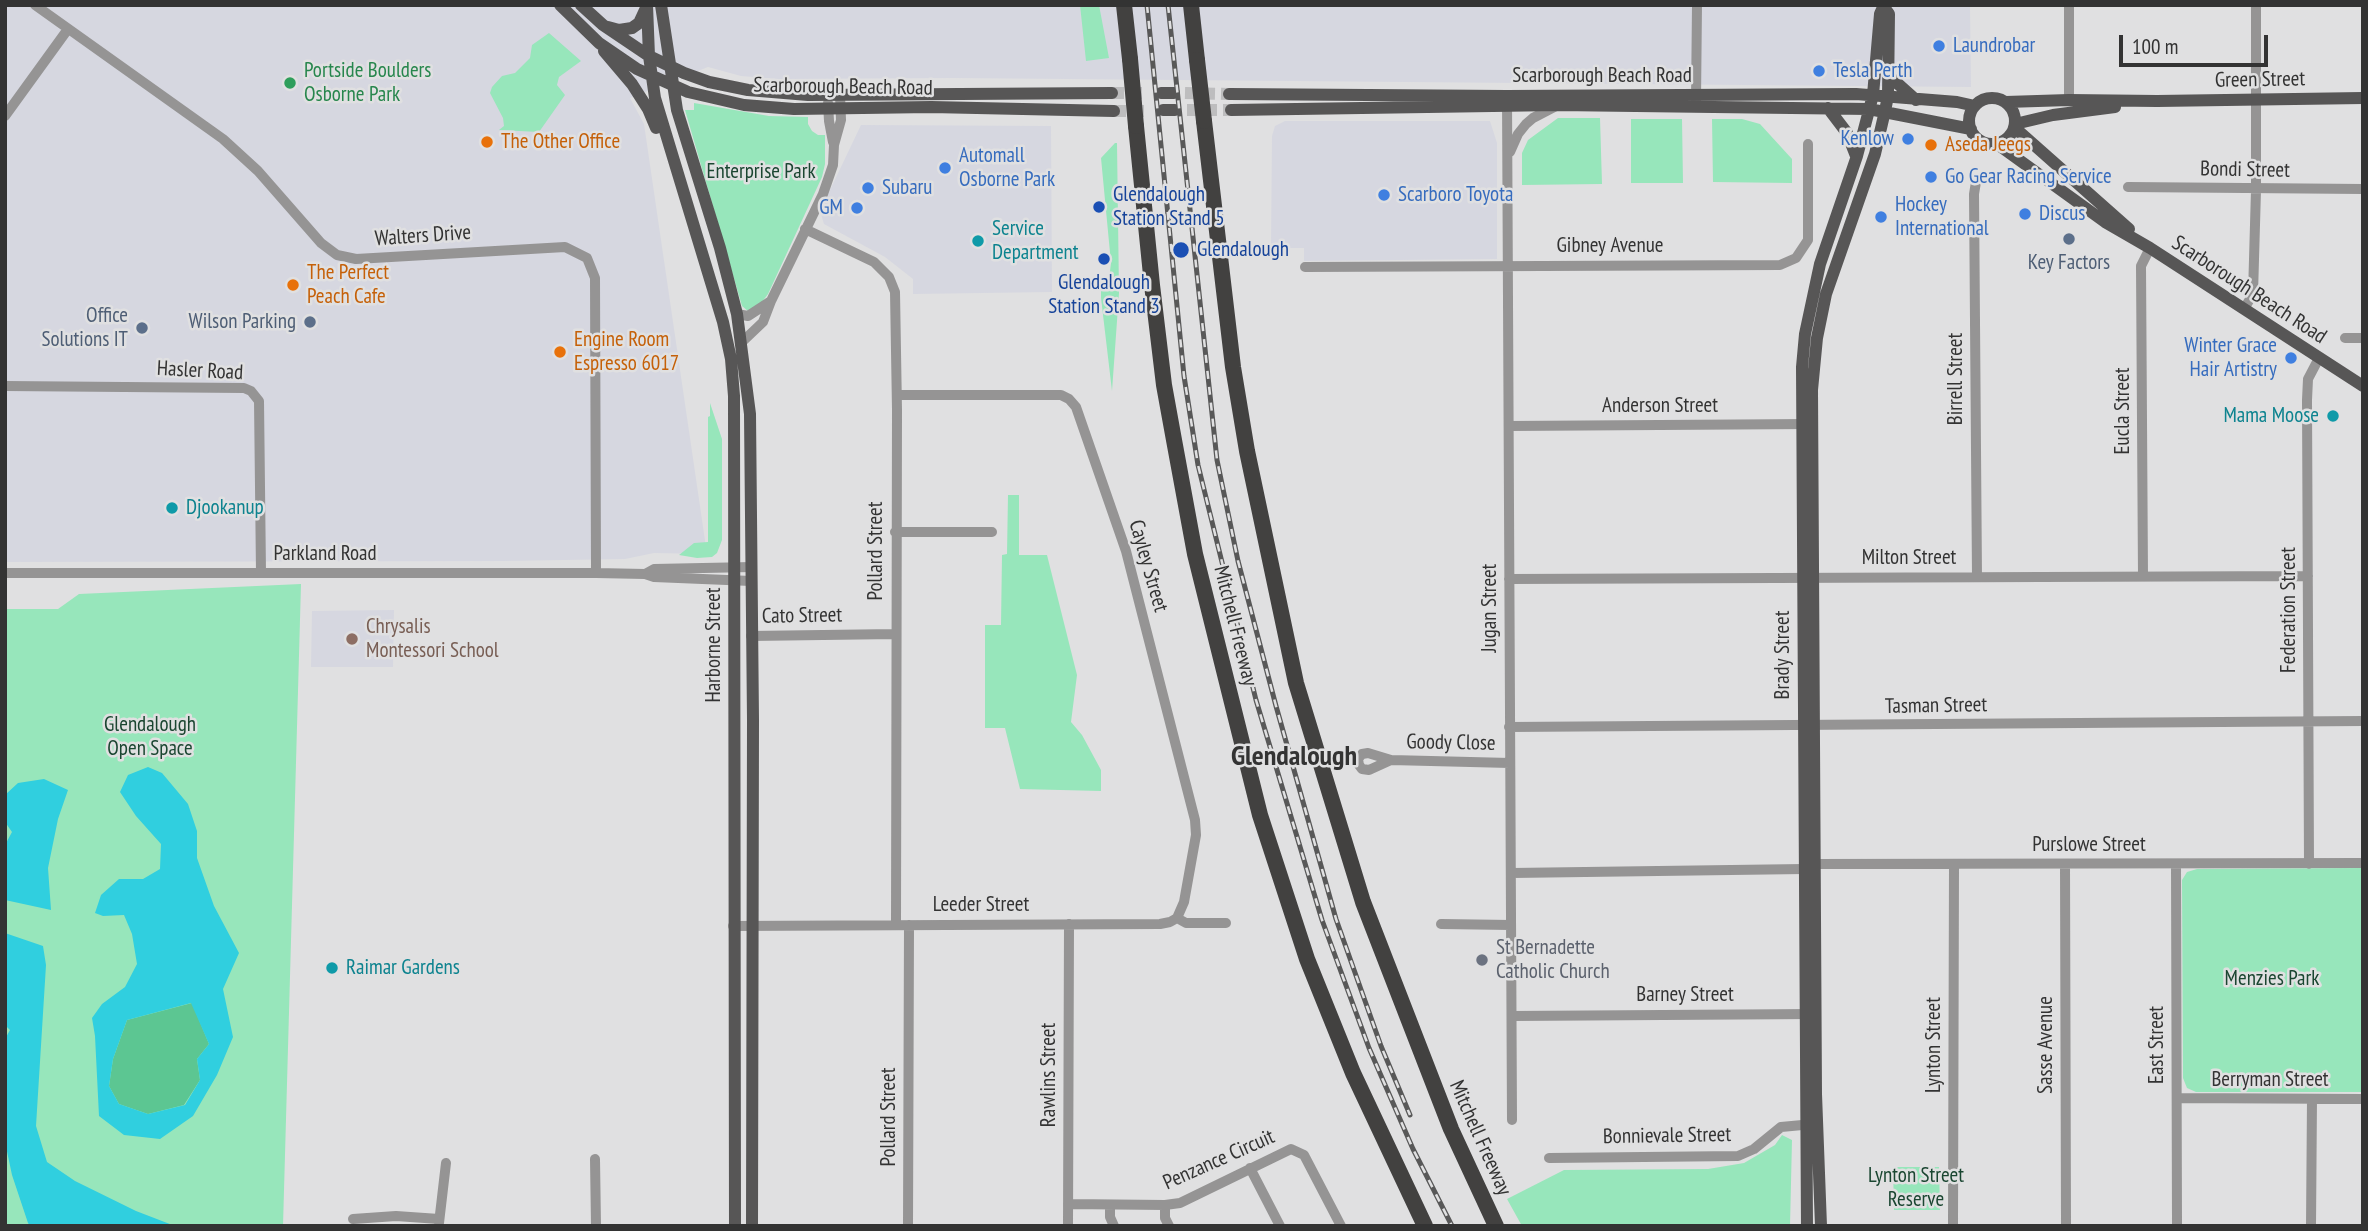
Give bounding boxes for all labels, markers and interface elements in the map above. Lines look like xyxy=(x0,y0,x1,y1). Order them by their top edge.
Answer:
scale bar xyxy=(2123,21,2272,65)
place label: Laundrobar xyxy=(1953,33,2035,59)
text: 100 m xyxy=(2132,33,2178,60)
marker: Laundrobar xyxy=(1931,38,1947,54)
place label: Portside Boulders Osborne Park xyxy=(304,58,431,108)
place label: Tesla Perth xyxy=(1833,58,1913,84)
street label: Scarborough Beach Road xyxy=(1512,63,1692,89)
marker: Tesla Perth xyxy=(1811,63,1827,79)
street label: Green Street xyxy=(2215,67,2305,93)
street label: Scarborough Beach Road xyxy=(753,73,933,101)
marker: Portside Boulders Osborne Park xyxy=(282,75,298,91)
place label: Kenlow xyxy=(1840,126,1894,152)
place label: The Other Office xyxy=(501,129,620,155)
marker: Kenlow xyxy=(1900,131,1916,147)
place label: Aseda Jeegs xyxy=(1945,132,2031,158)
marker: The Other Office xyxy=(479,134,495,150)
marker: Aseda Jeegs xyxy=(1923,137,1939,153)
place label: Automall Osborne Park xyxy=(959,143,1055,193)
street label: Bondi Street xyxy=(2200,157,2290,183)
park label: Enterprise Park xyxy=(706,159,816,185)
marker: Automall Osborne Park xyxy=(937,160,953,176)
place label: Go Gear Racing Service xyxy=(1945,164,2112,190)
marker: Go Gear Racing Service xyxy=(1923,169,1939,185)
place label: Subaru xyxy=(882,175,932,201)
marker: Subaru xyxy=(860,180,876,196)
place label: Glendalough Station Stand 5 xyxy=(1113,182,1225,232)
place label: Scarboro Toyota xyxy=(1398,182,1513,208)
marker: Scarboro Toyota xyxy=(1376,187,1392,203)
place label: Hockey International xyxy=(1895,192,1989,242)
place label: GM xyxy=(819,195,843,221)
marker: Glendalough Station Stand 5 xyxy=(1091,199,1107,215)
marker: GM xyxy=(849,200,865,216)
place label: Discus xyxy=(2039,201,2085,227)
marker: Discus xyxy=(2017,206,2033,222)
marker: Hockey International xyxy=(1873,209,1889,225)
place label: Service Department xyxy=(992,216,1079,266)
street label: Walters Drive xyxy=(374,220,472,252)
marker: Key Factors xyxy=(2061,231,2077,247)
street label: Scarborough Beach Road xyxy=(2167,231,2331,349)
marker: Service Department xyxy=(970,233,986,249)
street label: Gibney Avenue xyxy=(1557,233,1663,259)
place label: Glendalough xyxy=(1197,237,1289,263)
marker: Glendalough xyxy=(1171,240,1191,260)
place label: Key Factors xyxy=(2028,250,2110,276)
marker: Glendalough Station Stand 3 xyxy=(1096,251,1112,267)
place label: The Perfect Peach Cafe xyxy=(307,260,389,310)
place label: Glendalough Station Stand 3 xyxy=(1048,270,1160,320)
marker: The Perfect Peach Cafe xyxy=(285,277,301,293)
place label: Office Solutions IT xyxy=(41,303,128,353)
place label: Wilson Parking xyxy=(189,309,296,335)
marker: Wilson Parking xyxy=(302,314,318,330)
marker: Office Solutions IT xyxy=(134,320,150,336)
place label: Engine Room Espresso 6017 xyxy=(574,327,679,377)
street label: Birrell Street xyxy=(1943,333,1969,425)
place label: Winter Grace Hair Artistry xyxy=(2184,333,2277,383)
marker: Engine Room Espresso 6017 xyxy=(552,344,568,360)
marker: Winter Grace Hair Artistry xyxy=(2283,350,2299,366)
street label: Hasler Road xyxy=(156,356,244,386)
street label: Eucla Street xyxy=(2110,368,2136,454)
street label: Anderson Street xyxy=(1602,393,1718,419)
place label: Mama Moose xyxy=(2223,403,2319,429)
marker: Mama Moose xyxy=(2325,408,2341,424)
place label: Djookanup xyxy=(186,495,264,521)
marker: Djookanup xyxy=(164,500,180,516)
street label: Pollard Street xyxy=(863,502,889,600)
street label: Cayley Street xyxy=(1123,517,1173,615)
street label: Parkland Road xyxy=(273,541,377,567)
street label: Milton Street xyxy=(1862,545,1956,571)
street label: Federation Street xyxy=(2276,547,2302,673)
street label: Mitchell Freeway xyxy=(1208,563,1262,689)
street label: Jugan Street xyxy=(1477,564,1503,652)
street label: Harborne Street xyxy=(701,587,727,703)
street label: Cato Street xyxy=(762,603,842,629)
street label: Brady Street xyxy=(1770,611,1796,699)
place label: Chrysalis Montessori School xyxy=(366,614,499,664)
marker: Chrysalis Montessori School xyxy=(344,631,360,647)
street label: Tasman Street xyxy=(1885,693,1987,719)
park label: Glendalough Open Space xyxy=(104,712,196,762)
street label: Goody Close xyxy=(1406,730,1496,756)
district label: Glendalough xyxy=(1231,740,1357,774)
street label: Purslowe Street xyxy=(2032,832,2146,858)
street label: Leeder Street xyxy=(933,892,1029,918)
place label: St Bernadette Catholic Church xyxy=(1496,935,1610,985)
marker: St Bernadette Catholic Church xyxy=(1474,952,1490,968)
place label: Raimar Gardens xyxy=(346,955,460,981)
marker: Raimar Gardens xyxy=(324,960,340,976)
park label: Menzies Park xyxy=(2225,966,2319,992)
street label: Barney Street xyxy=(1636,982,1734,1008)
street label: Sasse Avenue xyxy=(2033,996,2059,1094)
street label: Lynton Street xyxy=(1921,997,1947,1093)
street label: East Street xyxy=(2144,1006,2170,1084)
street label: Rawlins Street xyxy=(1036,1023,1062,1127)
street label: Berryman Street xyxy=(2211,1067,2329,1093)
street label: Pollard Street xyxy=(876,1068,902,1166)
street label: Mitchell Freeway xyxy=(1443,1077,1517,1199)
street label: Bonnievale Street xyxy=(1603,1122,1731,1150)
street label: Penzance Circuit xyxy=(1160,1124,1278,1196)
park label: Lynton Street Reserve xyxy=(1868,1163,1964,1213)

